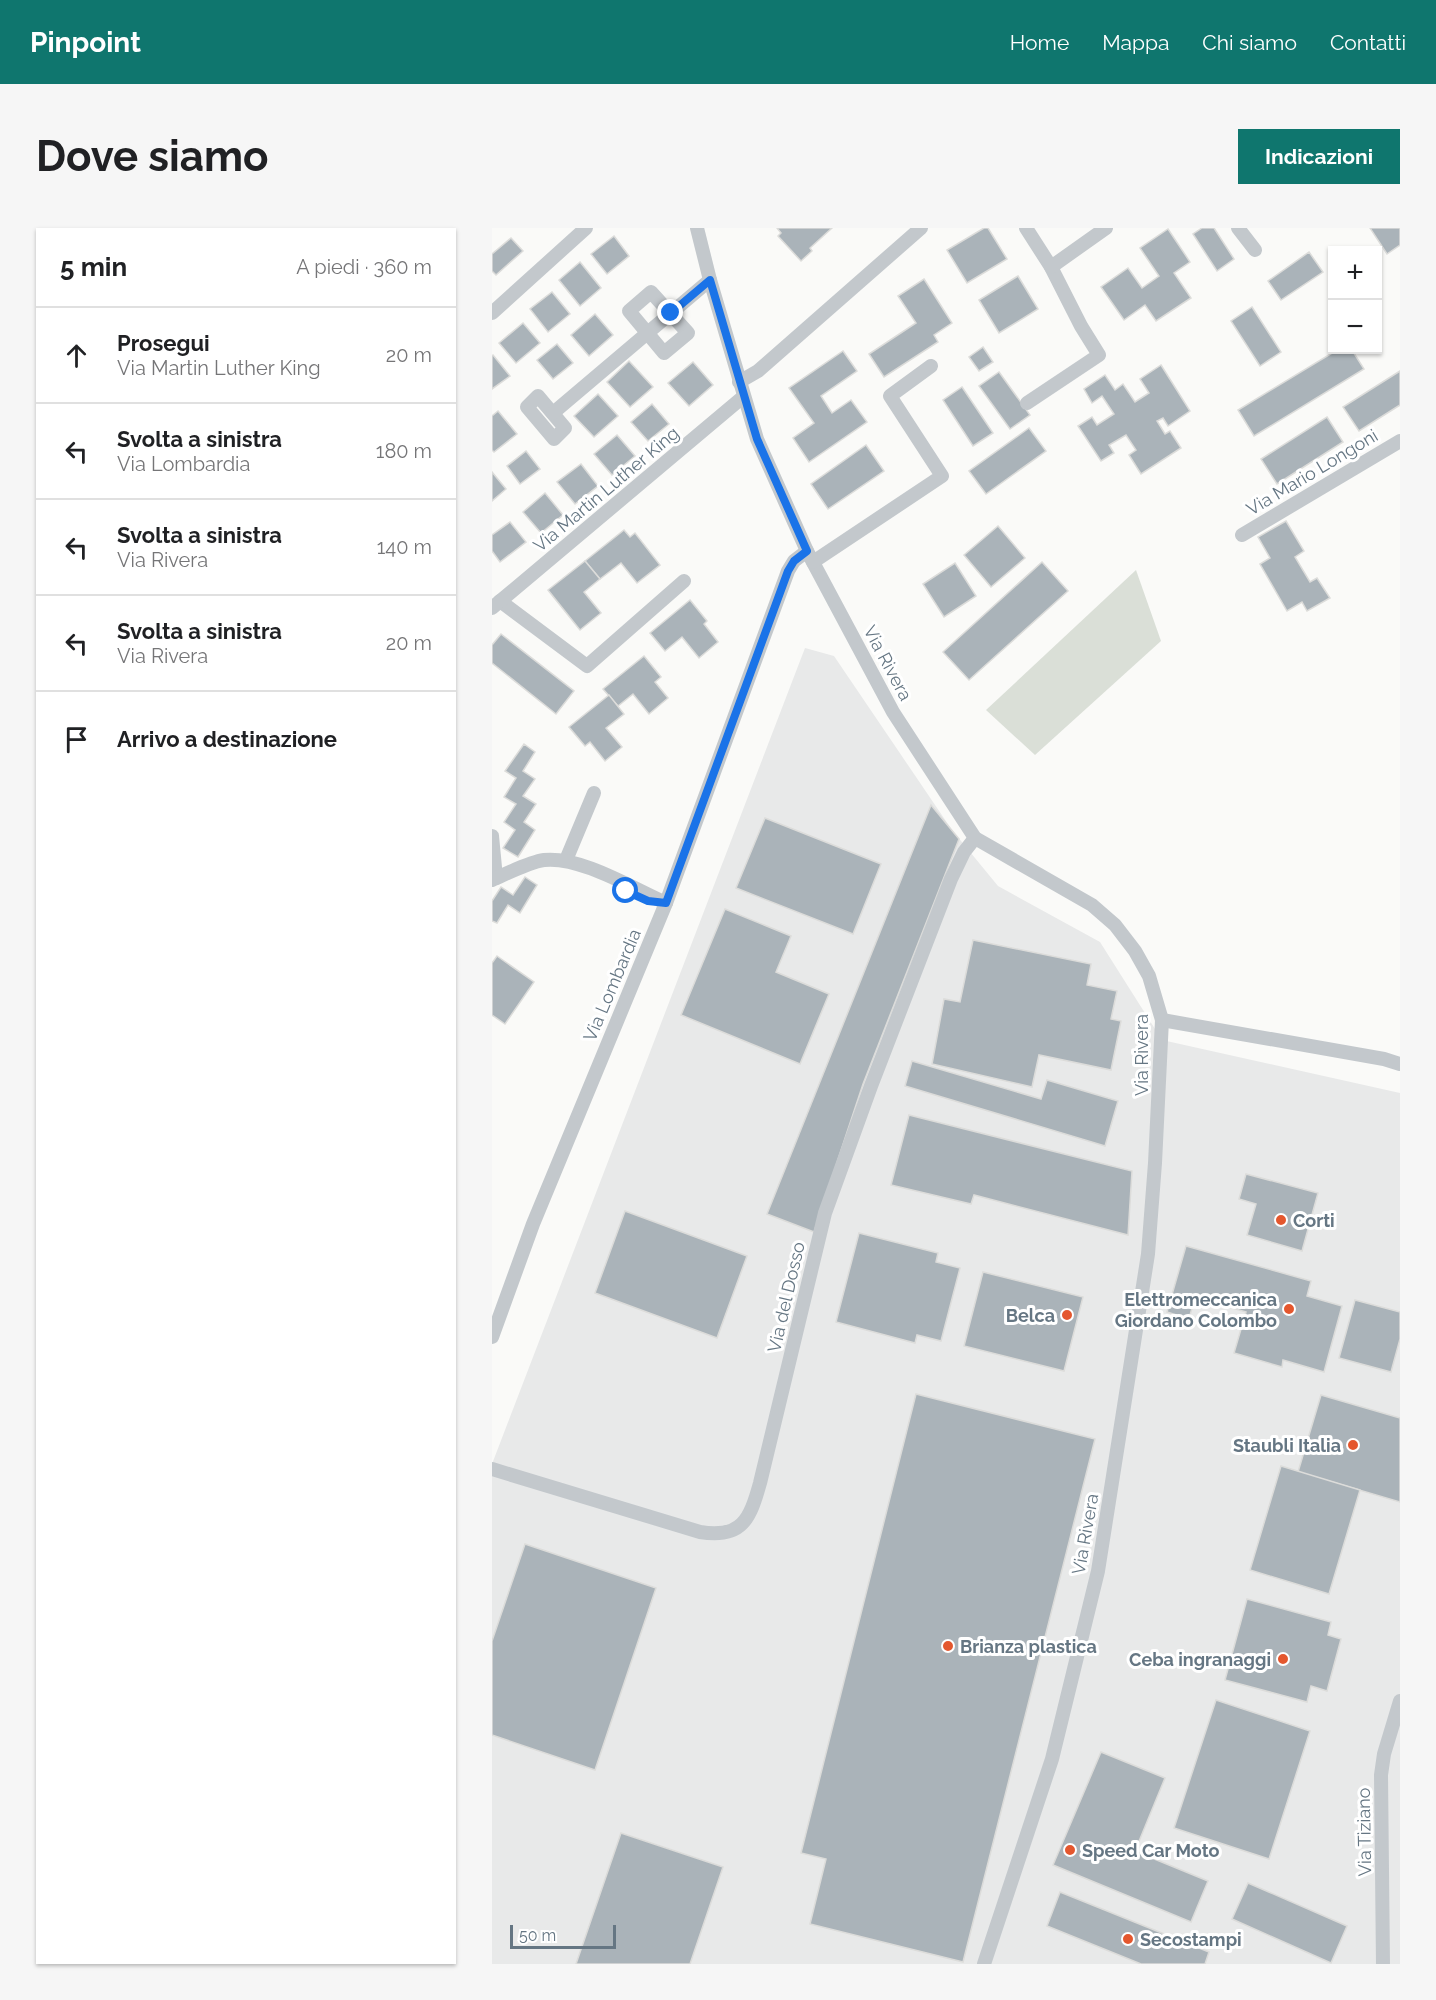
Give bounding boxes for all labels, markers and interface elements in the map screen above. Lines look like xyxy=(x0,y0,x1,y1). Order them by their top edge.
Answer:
text: Pinpoint xyxy=(30,26,141,59)
text: Home xyxy=(1010,30,1069,55)
text: Mappa xyxy=(1102,30,1169,55)
text: Chi siamo xyxy=(1202,30,1297,55)
text: Contatti xyxy=(1330,30,1406,55)
button: Indicazioni xyxy=(1238,129,1400,184)
text: Dove siamo xyxy=(36,132,268,181)
map controls xyxy=(1328,246,1382,354)
button: + xyxy=(1328,246,1382,300)
text: 5 min xyxy=(60,252,127,282)
text: A piedi · 360 m xyxy=(296,255,432,279)
route end xyxy=(657,299,683,325)
button: − xyxy=(1328,300,1382,354)
text: Prosegui xyxy=(117,330,210,356)
icon: ahead xyxy=(60,339,93,372)
text: 20 m xyxy=(386,343,432,367)
text: Via Martin Luther King xyxy=(117,356,321,380)
street label: Via Martin Luther King xyxy=(529,422,683,556)
street label: Via Mario Longoni xyxy=(1243,425,1381,519)
text: Svolta a sinistra xyxy=(117,426,282,452)
icon: left xyxy=(60,435,93,468)
text: 180 m xyxy=(376,439,432,463)
text: Via Lombardia xyxy=(117,452,250,476)
text: Svolta a sinistra xyxy=(117,522,282,548)
icon: left xyxy=(60,531,93,564)
text: 140 m xyxy=(377,535,432,559)
text: Via Rivera xyxy=(117,548,208,572)
text: Svolta a sinistra xyxy=(117,618,282,644)
street label: Via Rivera xyxy=(859,622,917,704)
icon: left xyxy=(60,627,93,660)
text: 20 m xyxy=(386,631,432,655)
text: Via Rivera xyxy=(117,644,208,668)
icon: arrive xyxy=(60,723,93,756)
text: Arrivo a destinazione xyxy=(117,726,337,752)
route start xyxy=(612,877,638,903)
street label: Via Lombardia xyxy=(579,926,645,1044)
street label: Via Rivera xyxy=(1131,1014,1152,1096)
place label: Corti xyxy=(1293,1210,1335,1231)
marker: Corti xyxy=(1274,1213,1288,1227)
street label: Via del Dosso xyxy=(763,1239,809,1354)
place label: Elettromeccanica Giordano Colombo xyxy=(1115,1289,1277,1331)
marker: Elettromeccanica Giordano Colombo xyxy=(1282,1302,1296,1316)
place label: Belca xyxy=(1006,1305,1055,1326)
marker: Belca xyxy=(1060,1308,1074,1322)
place label: Staubli Italia xyxy=(1233,1435,1341,1456)
marker: Staubli Italia xyxy=(1346,1438,1360,1452)
street label: Via Rivera xyxy=(1068,1492,1102,1576)
place label: Brianza plastica xyxy=(960,1636,1097,1657)
marker: Brianza plastica xyxy=(941,1639,955,1653)
place label: Ceba ingranaggi xyxy=(1129,1649,1271,1670)
marker: Ceba ingranaggi xyxy=(1276,1652,1290,1666)
street label: Via Tiziano xyxy=(1353,1787,1375,1877)
place label: Speed Car Moto xyxy=(1082,1840,1219,1861)
marker: Speed Car Moto xyxy=(1063,1843,1077,1857)
scale bar xyxy=(510,1922,616,1950)
text: 50 m xyxy=(519,1926,556,1945)
place label: Secostampi xyxy=(1140,1929,1242,1950)
marker: Secostampi xyxy=(1121,1932,1135,1946)

